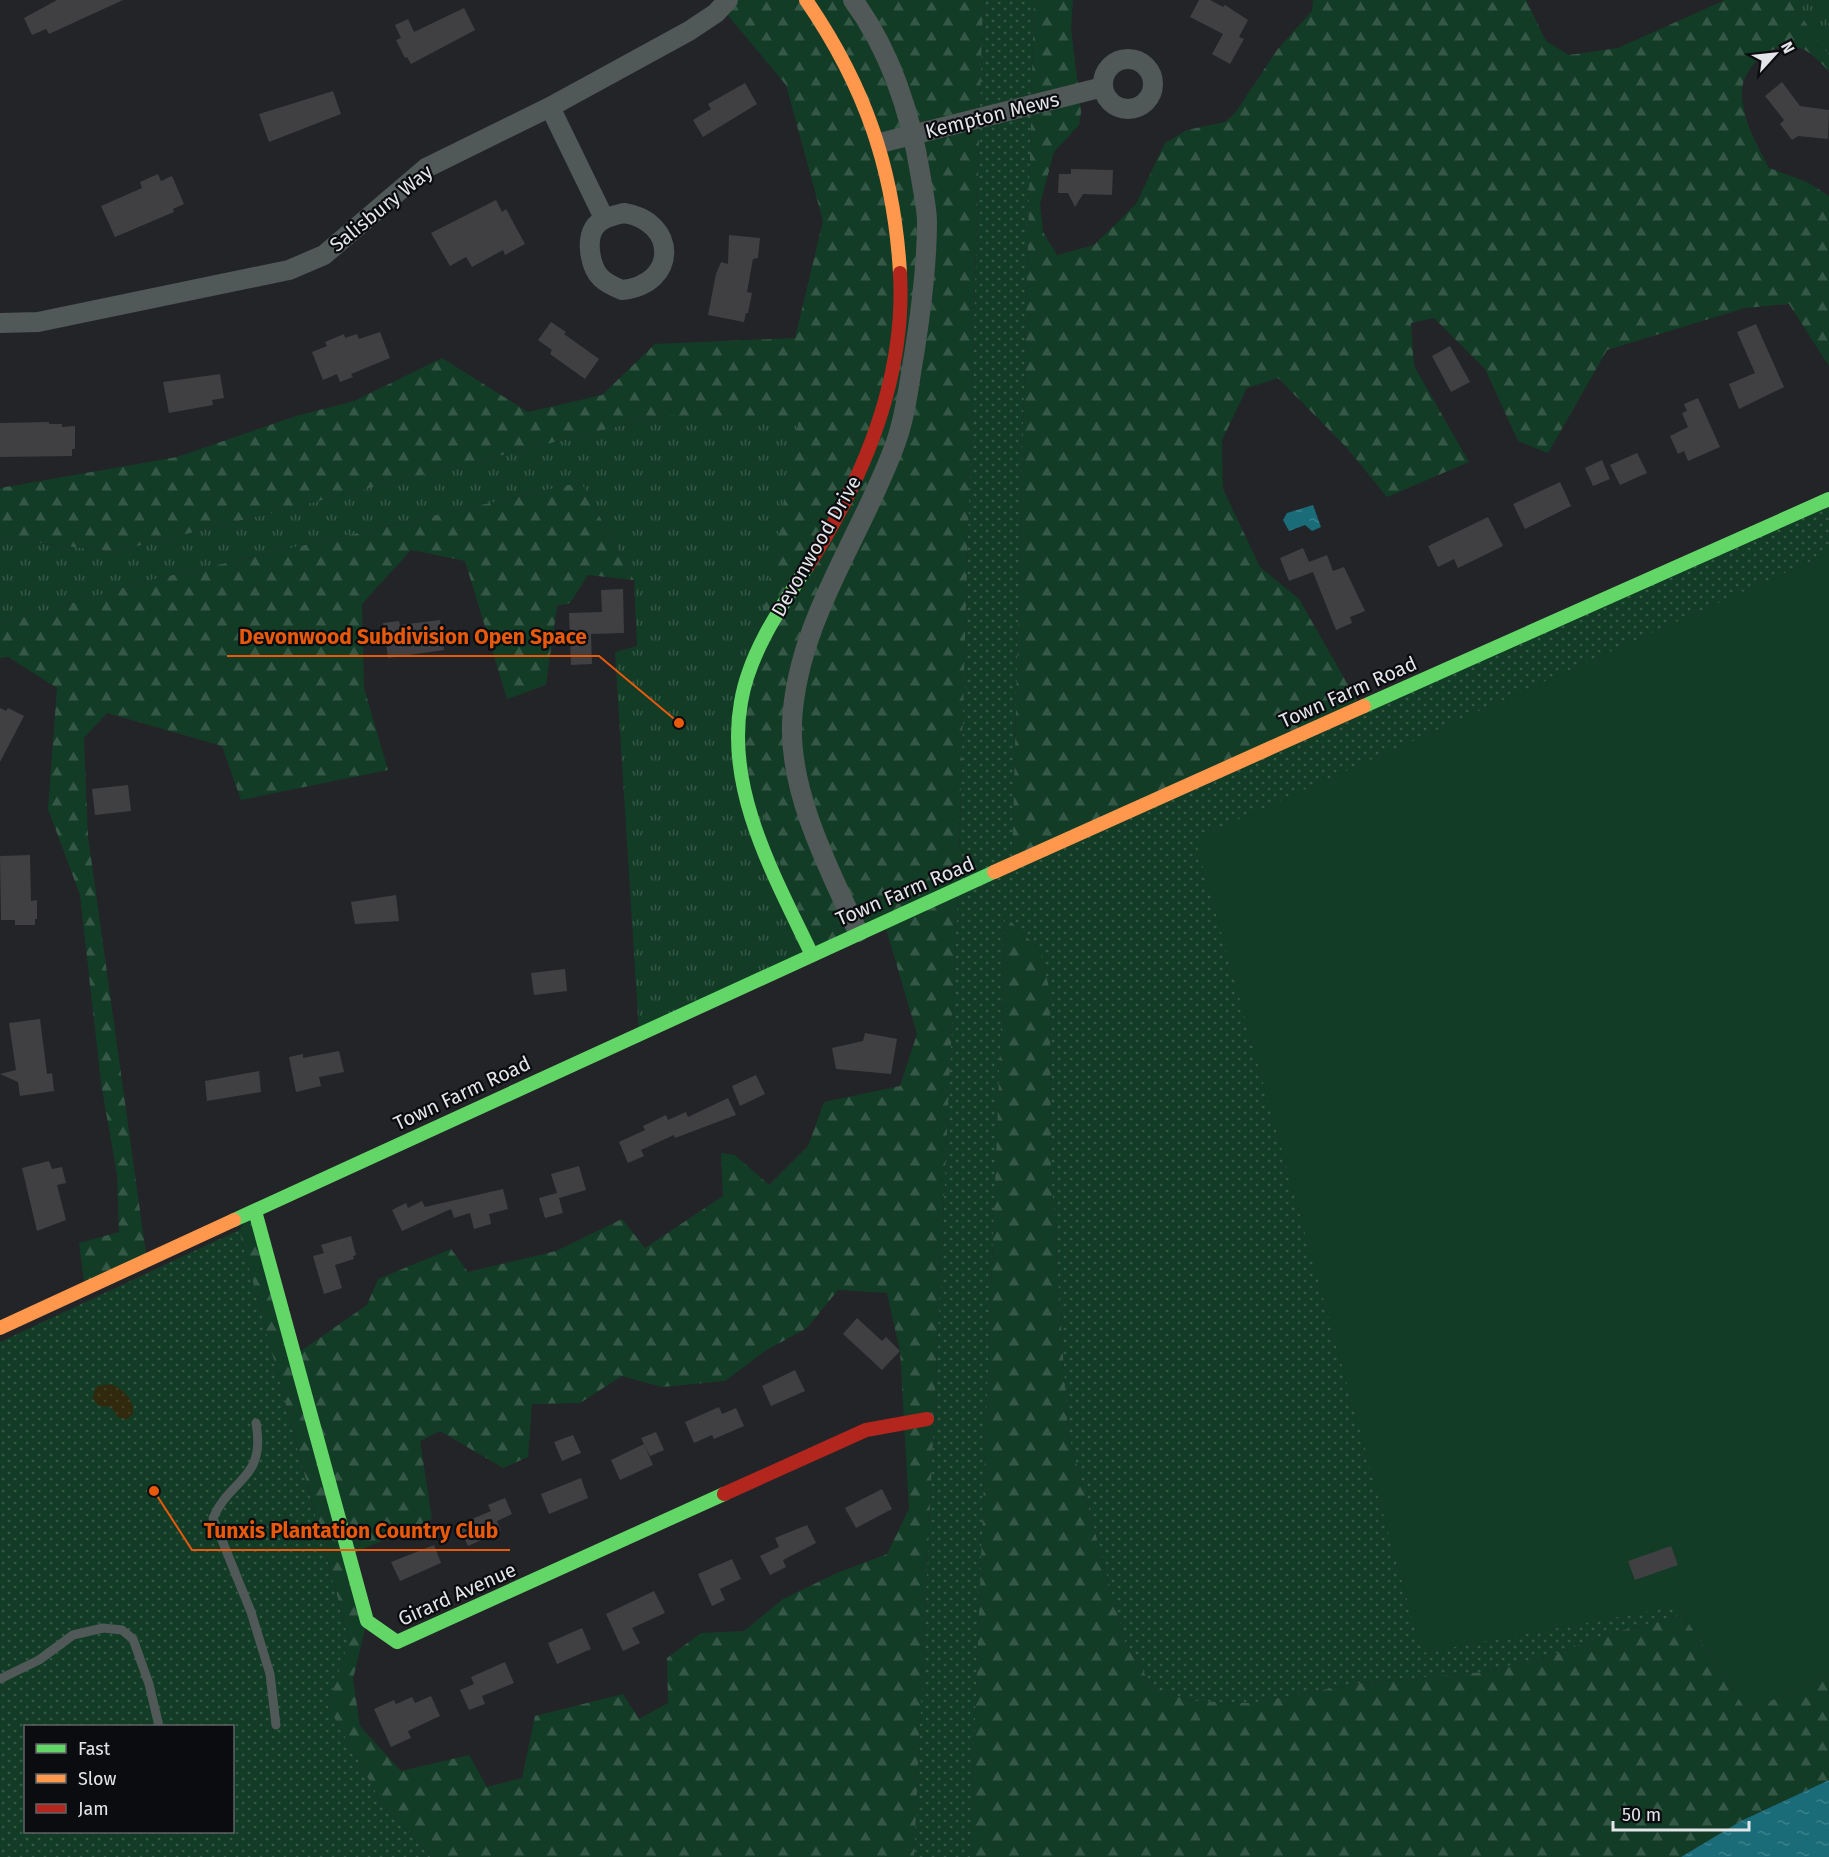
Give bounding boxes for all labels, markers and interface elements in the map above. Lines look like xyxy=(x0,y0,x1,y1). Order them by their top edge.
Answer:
north arrow xyxy=(1745,24,1805,84)
text: N xyxy=(1777,38,1799,56)
street label: Kempton Mews xyxy=(923,87,1061,143)
street label: Salisbury Way xyxy=(325,159,437,257)
street label: Devonwood Drive xyxy=(766,471,866,621)
callout: Devonwood Subdivision Open Space xyxy=(227,617,599,656)
text: Devonwood Subdivision Open Space xyxy=(239,624,587,650)
street label: Town Farm Road xyxy=(1275,651,1421,733)
street label: Town Farm Road xyxy=(832,851,978,931)
street label: Town Farm Road xyxy=(390,1051,534,1135)
callout: Tunxis Plantation Country Club xyxy=(192,1511,510,1550)
text: Tunxis Plantation Country Club xyxy=(204,1518,498,1544)
street label: Girard Avenue xyxy=(394,1557,520,1631)
legend xyxy=(24,1725,234,1833)
text: Fast xyxy=(78,1738,111,1760)
text: Slow xyxy=(78,1768,117,1790)
scale bar xyxy=(1613,1794,1750,1832)
text: Jam xyxy=(78,1798,109,1820)
text: 50 m xyxy=(1622,1804,1661,1826)

